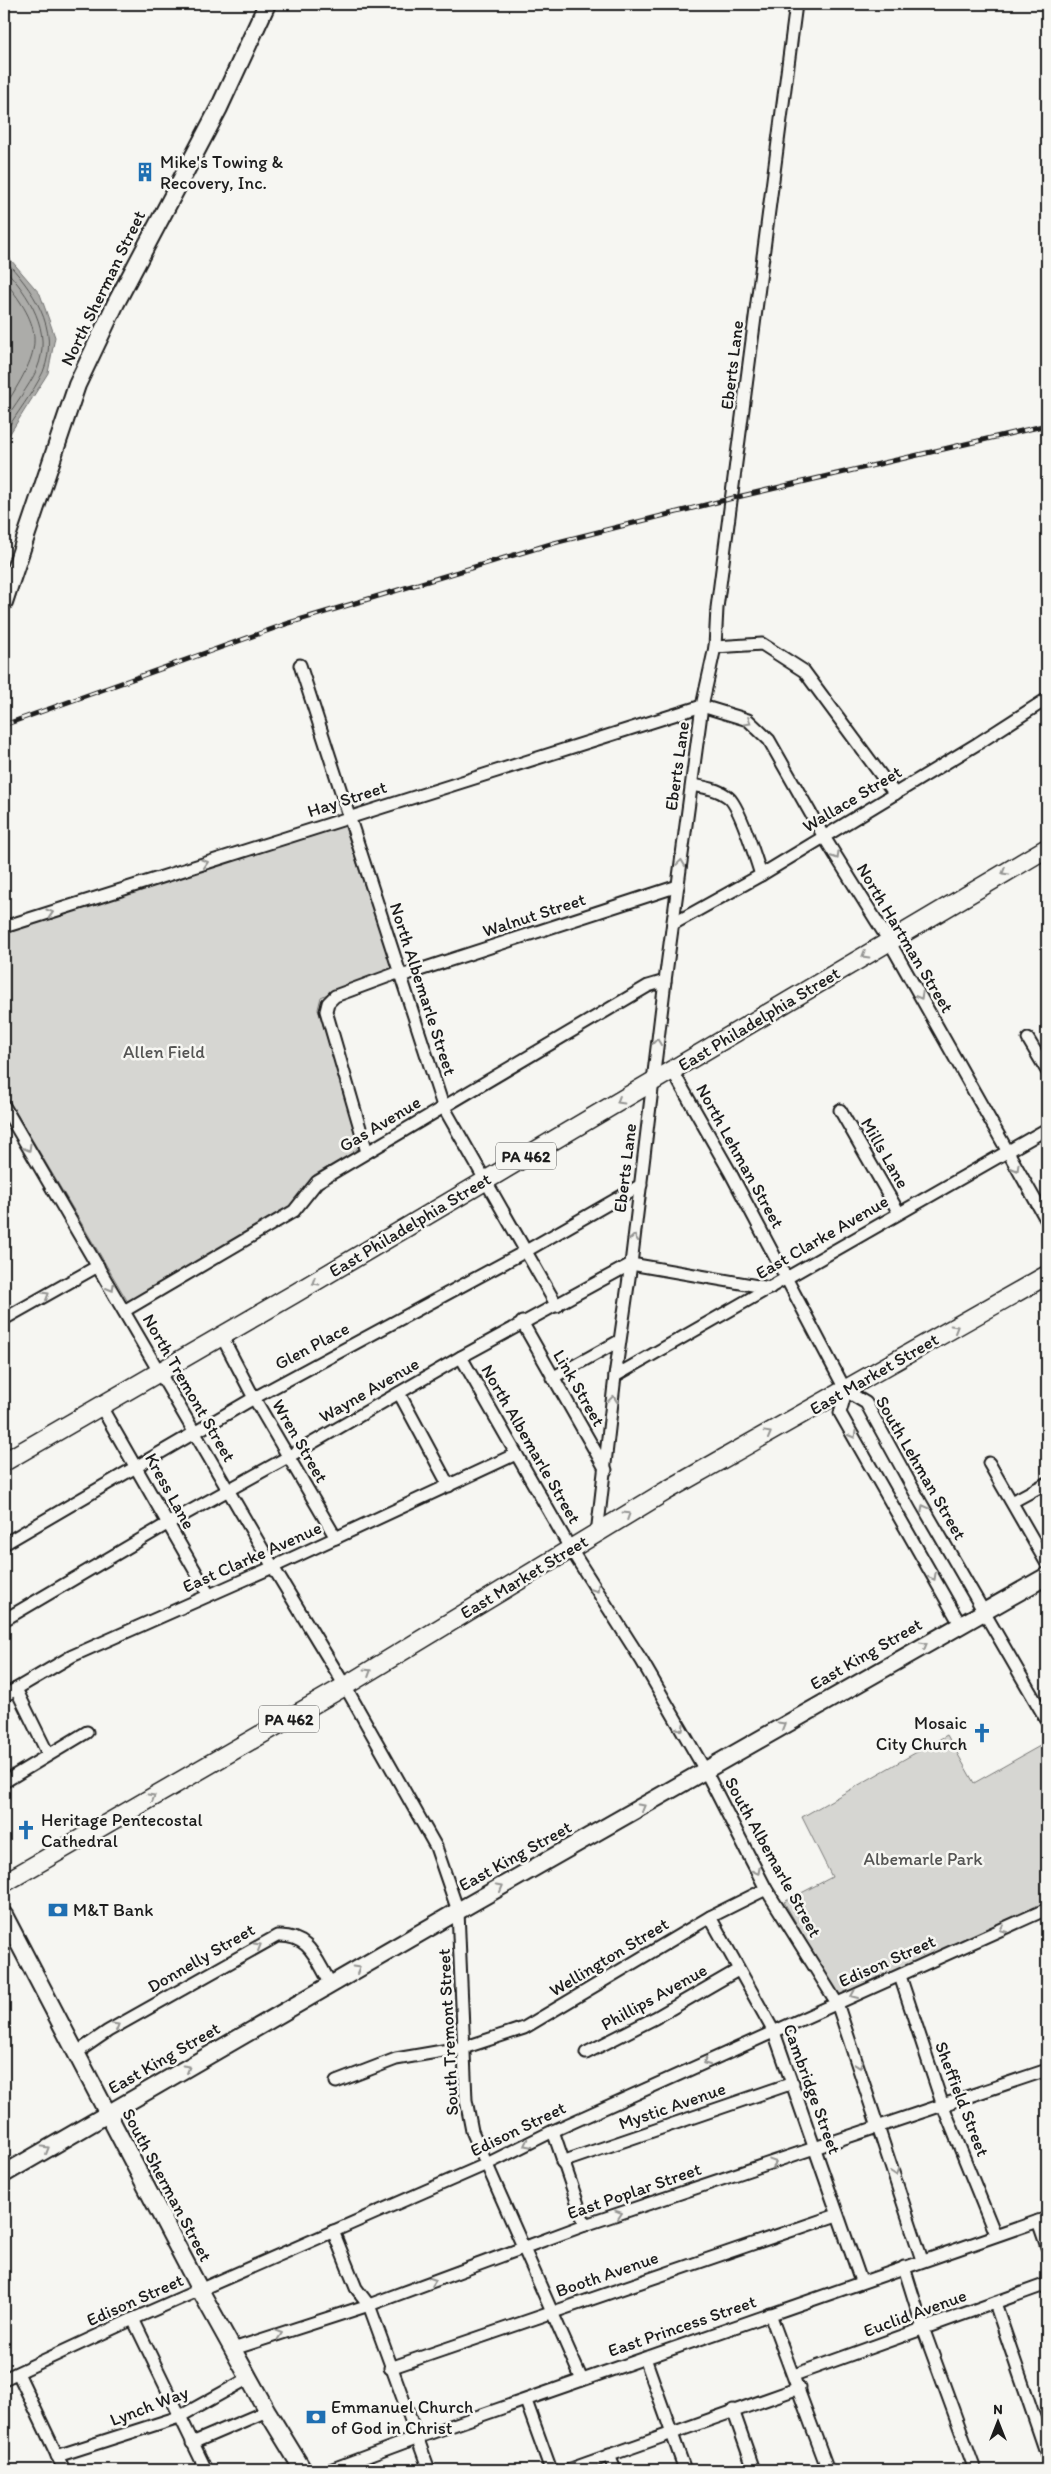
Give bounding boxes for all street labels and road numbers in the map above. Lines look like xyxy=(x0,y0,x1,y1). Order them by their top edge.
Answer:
street label: North Sherman Street xyxy=(56,206,150,369)
street label: Eberts Lane xyxy=(716,319,748,411)
street label: Eberts Lane xyxy=(660,720,694,812)
street label: Wallace Street xyxy=(798,761,906,837)
street label: Hay Street xyxy=(305,776,390,822)
street label: North Hartman Street xyxy=(852,859,958,1017)
street label: Walnut Street xyxy=(480,888,589,942)
street label: North Albemarle Street xyxy=(385,900,461,1078)
street label: East Philadelphia Street xyxy=(674,962,844,1076)
street label: North Lehman Street xyxy=(691,1080,789,1232)
street label: Gas Avenue xyxy=(335,1091,425,1157)
street label: Mills Lane xyxy=(856,1114,914,1192)
street label: Eberts Lane xyxy=(609,1122,641,1214)
road number: PA 462 xyxy=(496,1142,556,1170)
street label: East Philadelphia Street xyxy=(325,1168,495,1282)
street label: East Clarke Avenue xyxy=(752,1190,892,1284)
street label: North Tremont Street xyxy=(138,1310,240,1466)
street label: Glen Place xyxy=(271,1317,353,1375)
street label: East Market Street xyxy=(806,1328,942,1420)
street label: Link Street xyxy=(548,1346,610,1431)
street label: Wayne Avenue xyxy=(315,1353,423,1427)
street label: North Albemarle Street xyxy=(476,1360,586,1528)
street label: South Lehman Street xyxy=(871,1392,971,1544)
street label: Wren Street xyxy=(267,1395,333,1487)
street label: Kress Lane xyxy=(140,1449,200,1533)
street label: East Clarke Avenue xyxy=(179,1516,325,1598)
street label: East Market Street xyxy=(456,1530,592,1624)
street label: East King Street xyxy=(806,1613,926,1695)
road number: PA 462 xyxy=(259,1706,319,1732)
street label: South Albemarle Street xyxy=(720,1773,826,1941)
street label: East King Street xyxy=(455,1816,575,1896)
street label: Wellington Street xyxy=(545,1913,673,2001)
street label: Donnelly Street xyxy=(144,1918,259,1998)
street label: Edison Street xyxy=(835,1930,939,1992)
street label: South Tremont Street xyxy=(433,1948,463,2116)
street label: Phillips Avenue xyxy=(597,1959,711,2035)
street label: East King Street xyxy=(104,2017,224,2099)
street label: Cambridge Street xyxy=(778,2021,846,2157)
street label: Sheffield Street xyxy=(930,2038,994,2160)
street label: Mystic Avenue xyxy=(616,2077,728,2135)
street label: Edison Street xyxy=(467,2096,570,2162)
street label: South Sherman Street xyxy=(117,2105,217,2266)
street label: East Poplar Street xyxy=(564,2158,704,2224)
street label: Booth Avenue xyxy=(553,2246,661,2302)
street label: Edison Street xyxy=(83,2269,187,2331)
street label: Euclid Avenue xyxy=(860,2284,970,2342)
street label: East Princess Street xyxy=(605,2290,759,2362)
street label: Lynch Way xyxy=(107,2381,192,2431)

